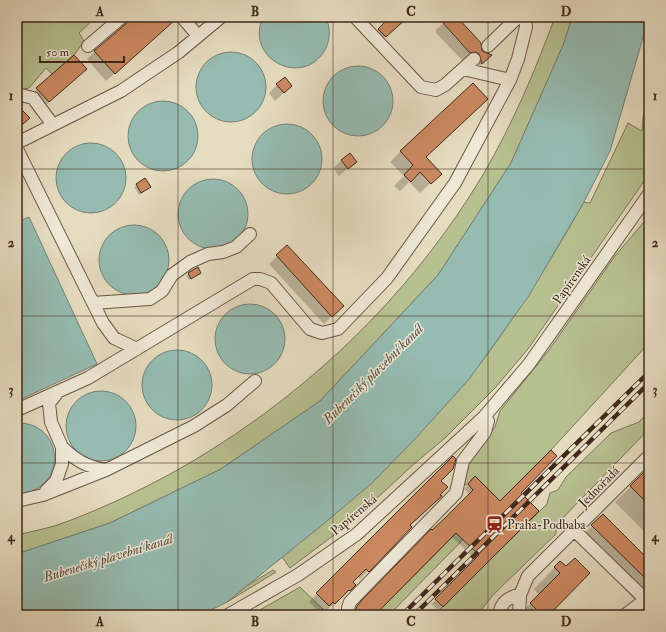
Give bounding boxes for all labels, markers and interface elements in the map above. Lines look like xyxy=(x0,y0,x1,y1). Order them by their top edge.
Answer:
text: A xyxy=(95,4,105,20)
text: B xyxy=(251,4,259,20)
text: C xyxy=(406,4,416,20)
text: D xyxy=(561,4,572,20)
scale bar xyxy=(40,38,124,64)
text: 50 m xyxy=(46,45,70,60)
text: 1 xyxy=(9,88,14,104)
text: 1 xyxy=(653,88,658,104)
text: 2 xyxy=(8,235,15,251)
text: 2 xyxy=(652,235,659,251)
street label: Papírenská xyxy=(550,252,596,308)
water label: Bubenečský plavební kanál xyxy=(319,319,428,428)
text: 3 xyxy=(9,382,14,398)
text: 3 xyxy=(653,382,658,398)
street label: Jednořadá xyxy=(574,463,623,512)
street label: Papírenská xyxy=(328,491,382,540)
station icon: Praha-Podbaba xyxy=(484,515,504,535)
place label: Praha-Podbaba xyxy=(507,517,586,533)
text: 4 xyxy=(6,529,15,545)
text: 4 xyxy=(650,529,659,545)
water label: Bubenečský plavební kanál xyxy=(40,530,177,586)
text: A xyxy=(95,614,105,630)
text: B xyxy=(251,614,259,630)
text: C xyxy=(406,614,416,630)
text: D xyxy=(561,614,572,630)

